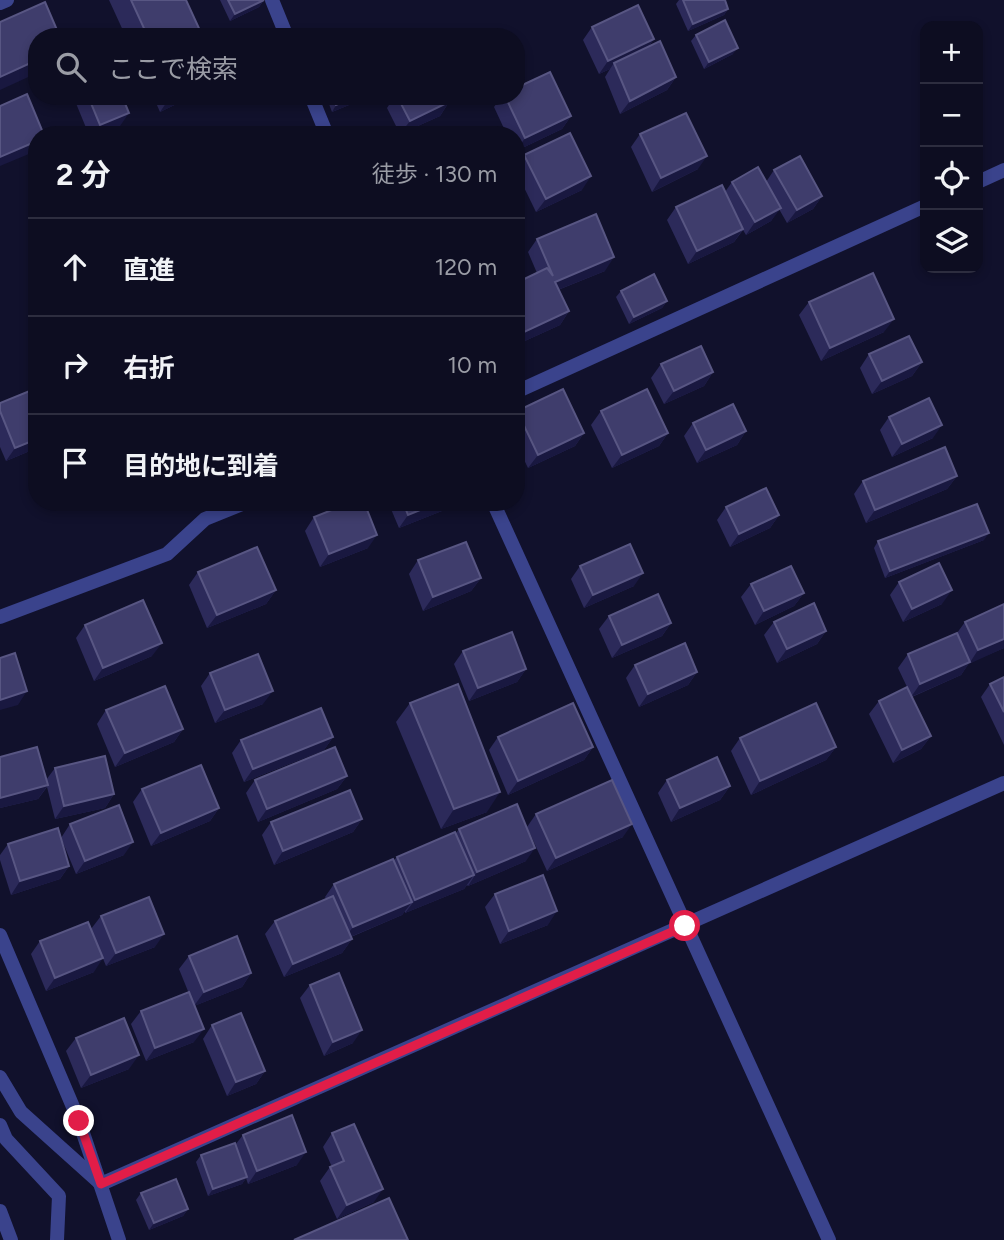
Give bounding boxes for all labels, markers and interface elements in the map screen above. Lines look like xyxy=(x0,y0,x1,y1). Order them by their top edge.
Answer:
map controls xyxy=(920,21,983,273)
button: + xyxy=(920,21,983,84)
search box xyxy=(28,28,525,105)
icon: search xyxy=(52,48,90,86)
text: ここで検索 xyxy=(108,53,238,85)
button: − xyxy=(920,84,983,147)
button: locate xyxy=(920,147,983,210)
text: 2 分 xyxy=(56,156,111,193)
text: 徒歩 · 130 m xyxy=(372,160,497,188)
button: layers xyxy=(920,210,983,273)
icon: ahead xyxy=(56,248,94,286)
text: 120 m xyxy=(435,253,497,281)
text: 直進 xyxy=(123,254,175,286)
icon: right xyxy=(56,346,94,384)
text: 10 m xyxy=(448,351,497,379)
text: 右折 xyxy=(123,352,175,384)
icon: arrive xyxy=(56,444,94,482)
text: 目的地に到着 xyxy=(123,450,279,482)
route start xyxy=(669,910,700,941)
route end xyxy=(63,1105,94,1136)

